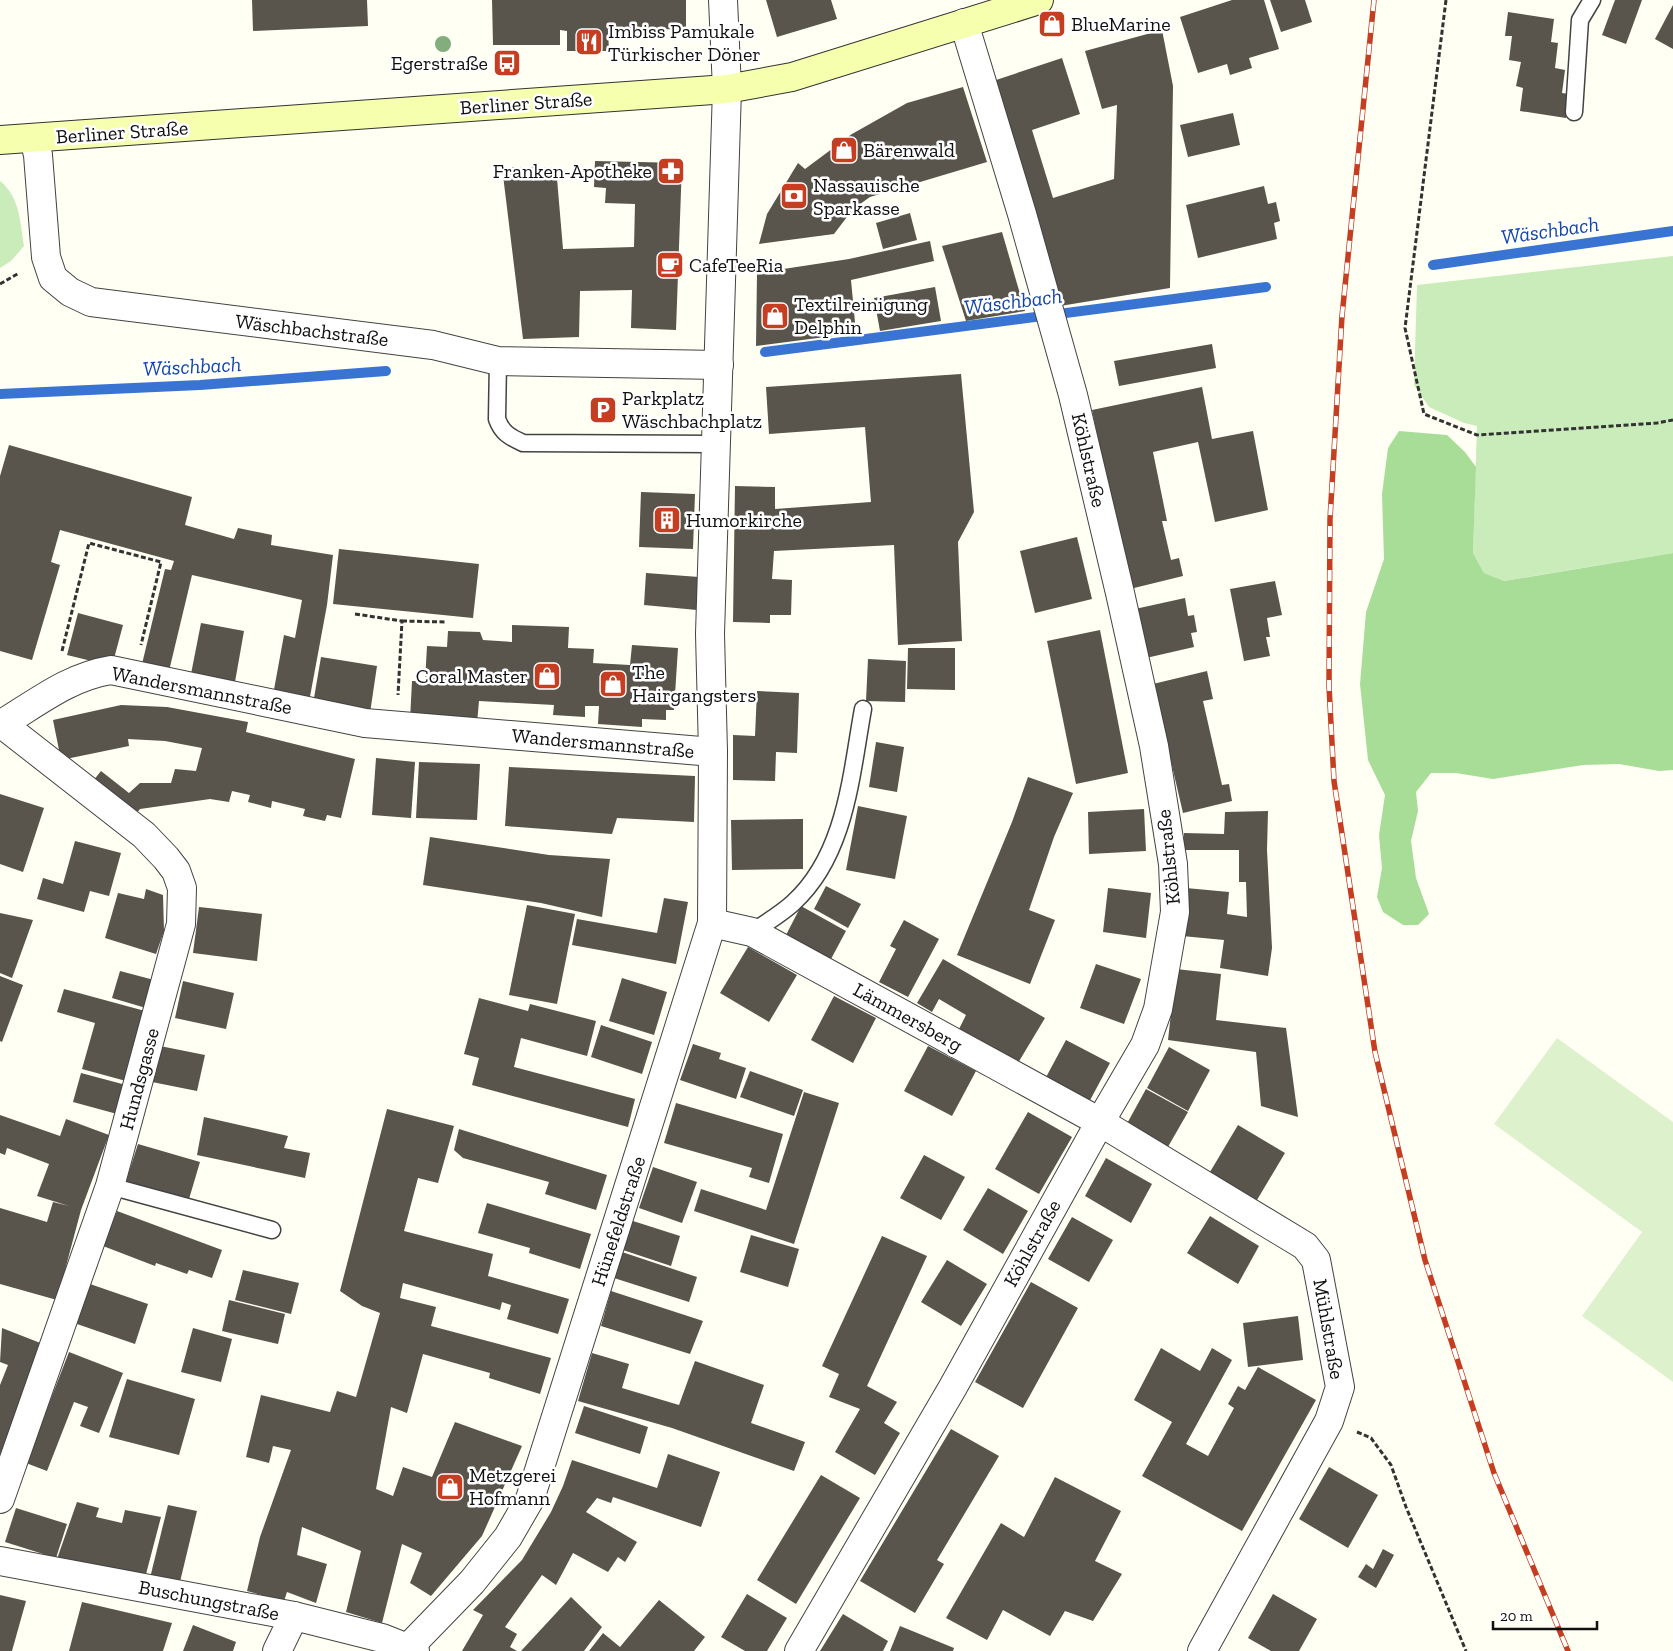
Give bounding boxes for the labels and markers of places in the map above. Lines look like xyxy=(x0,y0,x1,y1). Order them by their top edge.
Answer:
shop icon: BlueMarine xyxy=(1037,9,1067,39)
place label: BlueMarine xyxy=(1071,12,1171,36)
place label: Imbiss Pamukale Türkischer Döner xyxy=(608,19,761,66)
restaurant icon: Imbiss Pamukale Türkischer Döner xyxy=(574,27,604,57)
bus stop icon: Egerstraße xyxy=(492,48,522,78)
place label: Egerstraße xyxy=(391,51,488,75)
shop icon: Bärenwald xyxy=(829,135,859,165)
place label: Bärenwald xyxy=(863,138,955,162)
pharmacy icon: Franken-Apotheke xyxy=(656,156,686,186)
place label: Franken-Apotheke xyxy=(493,159,652,183)
place label: Nassauische Sparkasse xyxy=(813,173,920,220)
bank icon: Nassauische Sparkasse xyxy=(779,181,809,211)
cafe icon: CafeTeeRia xyxy=(655,250,685,280)
place label: CafeTeeRia xyxy=(689,253,784,277)
place label: Textilreinigung Delphin xyxy=(794,292,928,339)
shop icon: Textilreinigung Delphin xyxy=(760,301,790,331)
place label: Parkplatz Wäschbachplatz xyxy=(622,386,762,433)
parking icon: Parkplatz Wäschbachplatz xyxy=(588,395,618,425)
building icon: Humorkirche xyxy=(652,505,682,535)
place label: Humorkirche xyxy=(686,508,802,532)
place label: The Hairgangsters xyxy=(632,660,756,707)
shop icon: Coral Master xyxy=(532,661,562,691)
place label: Coral Master xyxy=(416,664,528,688)
shop icon: The Hairgangsters xyxy=(598,669,628,699)
place label: Metzgerei Hofmann xyxy=(469,1463,556,1510)
shop icon: Metzgerei Hofmann xyxy=(435,1472,465,1502)

